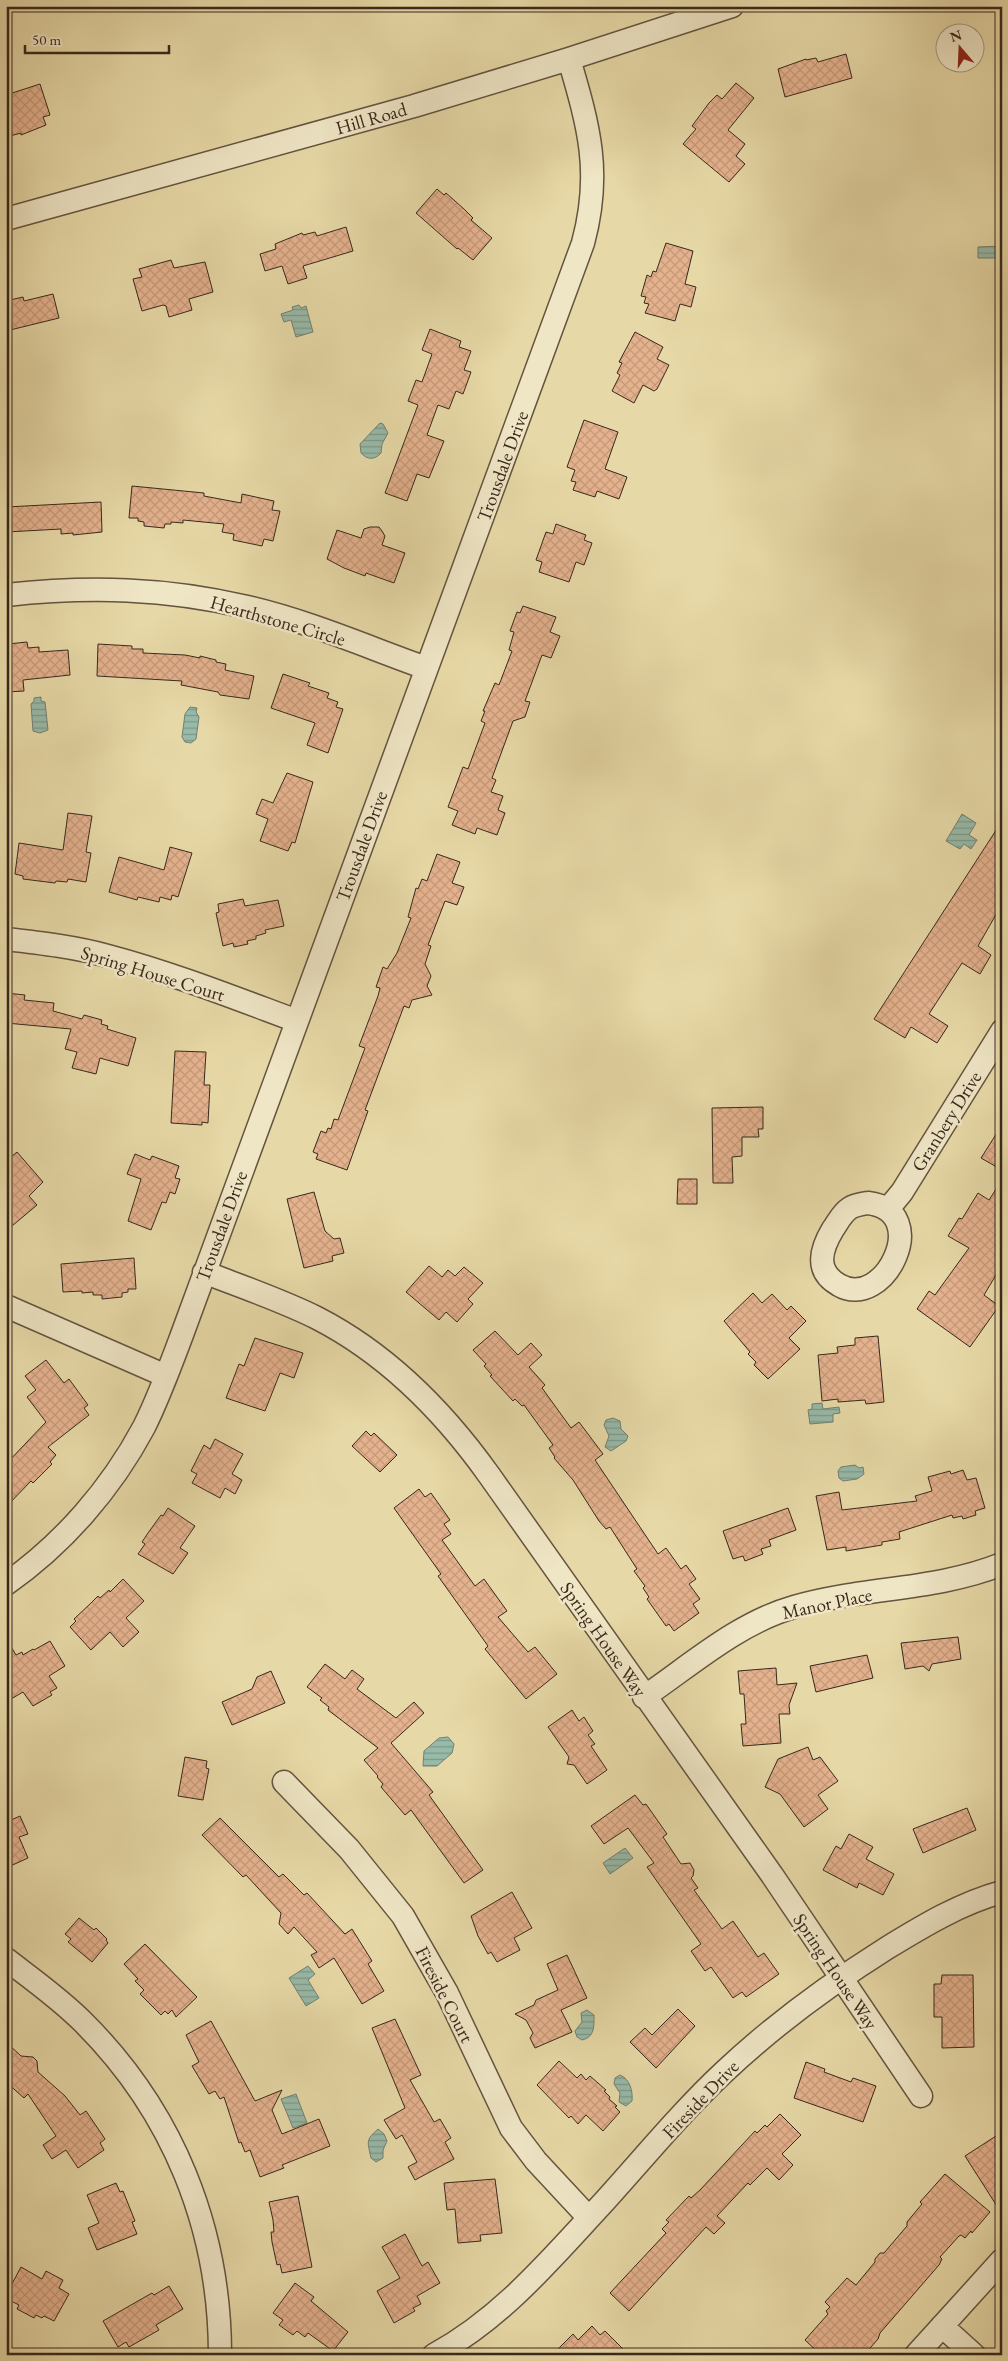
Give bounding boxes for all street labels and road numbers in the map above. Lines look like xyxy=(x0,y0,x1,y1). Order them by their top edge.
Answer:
street label: Hill Road xyxy=(333,96,410,141)
street label: Trousdale Drive xyxy=(471,407,534,525)
street label: Hearthstone Circle xyxy=(207,589,348,652)
street label: Trousdale Drive xyxy=(330,787,393,905)
street label: Spring House Court xyxy=(78,940,228,1007)
street label: Granbery Drive xyxy=(906,1066,987,1176)
street label: Trousdale Drive xyxy=(190,1167,253,1285)
street label: Spring House Way xyxy=(555,1577,653,1702)
street label: Manor Place xyxy=(780,1582,874,1625)
street label: Spring House Way xyxy=(787,1908,884,2035)
street label: Fireside Court xyxy=(410,1942,480,2047)
street label: Fireside Drive xyxy=(657,2055,744,2144)

